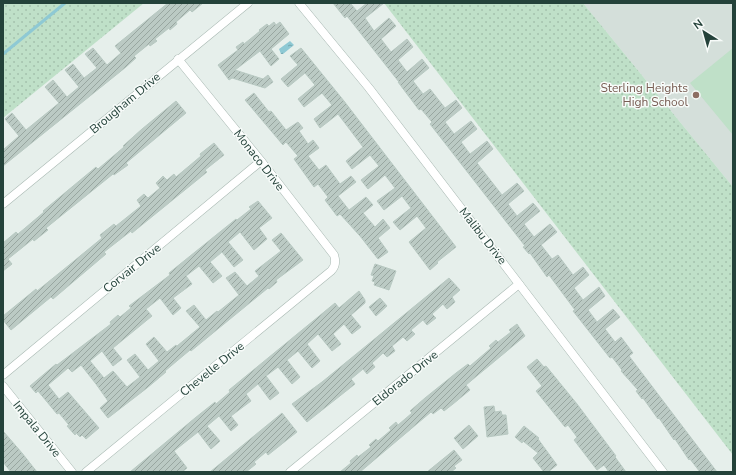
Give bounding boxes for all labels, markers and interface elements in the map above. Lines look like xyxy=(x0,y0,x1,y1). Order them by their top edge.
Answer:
north arrow xyxy=(684,12,724,52)
text: N xyxy=(690,16,706,33)
street label: Brougham Drive xyxy=(86,69,164,137)
place label: Sterling Heights High School xyxy=(600,80,688,110)
marker: Sterling Heights High School xyxy=(691,90,701,100)
street label: Monaco Drive xyxy=(230,126,288,194)
street label: Malibu Drive xyxy=(456,204,510,268)
street label: Corvair Drive xyxy=(100,240,164,296)
street label: Chevelle Drive xyxy=(176,338,248,400)
street label: Eldorado Drive xyxy=(369,347,441,409)
street label: Impala Drive xyxy=(9,397,65,461)

